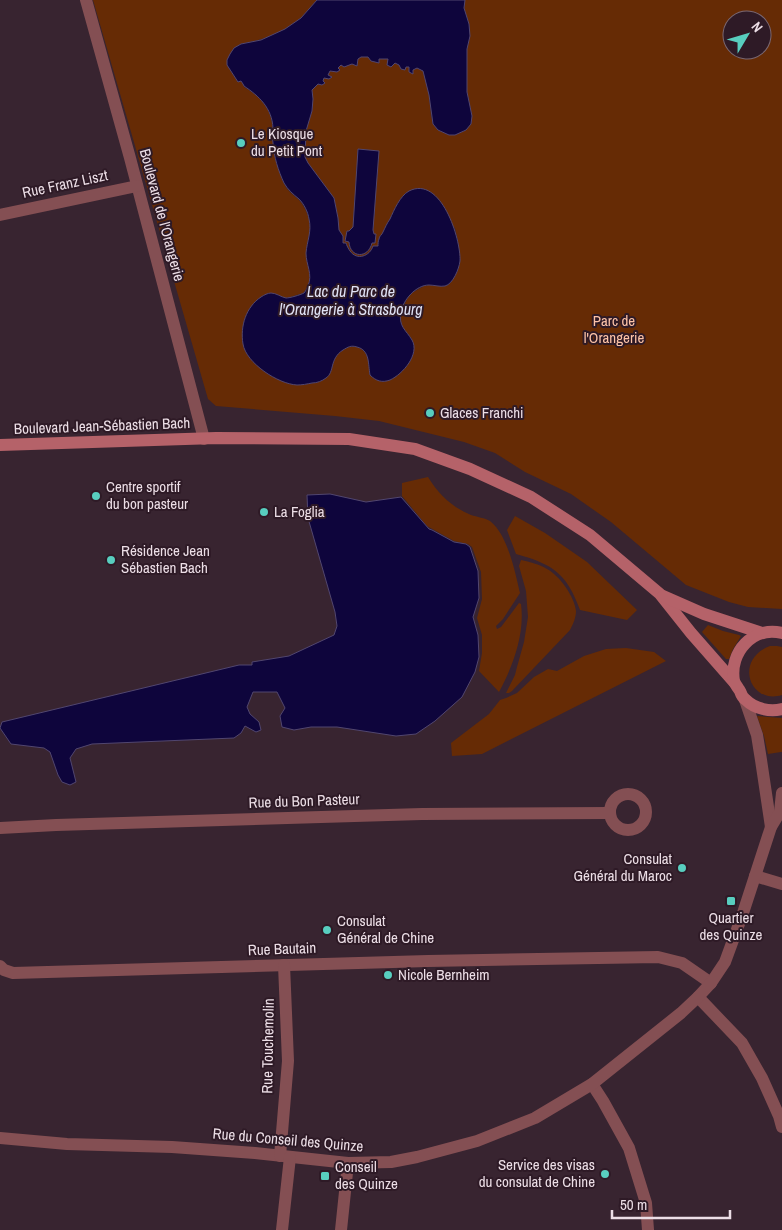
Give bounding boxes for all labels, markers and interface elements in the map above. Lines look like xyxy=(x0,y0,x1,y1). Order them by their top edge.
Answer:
north arrow xyxy=(722,10,772,60)
text: N xyxy=(748,18,767,36)
place label: Le Kiosque du Petit Pont xyxy=(251,123,323,161)
marker: Le Kiosque du Petit Pont xyxy=(235,137,247,149)
street label: Boulevard de l'Orangerie xyxy=(135,146,190,284)
street label: Rue Franz Liszt xyxy=(20,164,110,203)
water label: Lac du Parc de l'Orangerie à Strasbourg xyxy=(279,280,423,320)
park label: Parc de l'Orangerie xyxy=(584,310,644,348)
place label: Glaces Franchi xyxy=(440,402,523,423)
marker: Glaces Franchi xyxy=(424,407,436,419)
street label: Boulevard Jean-Sébastien Bach xyxy=(13,412,191,439)
place label: Centre sportif du bon pasteur xyxy=(106,476,188,514)
marker: Centre sportif du bon pasteur xyxy=(90,490,102,502)
place label: La Foglia xyxy=(274,501,325,522)
marker: La Foglia xyxy=(258,506,270,518)
place label: Résidence Jean Sébastien Bach xyxy=(121,540,210,578)
marker: Résidence Jean Sébastien Bach xyxy=(105,554,117,566)
street label: Rue du Bon Pasteur xyxy=(248,788,360,813)
place label: Consulat Général du Maroc xyxy=(574,848,673,886)
marker: Consulat Général du Maroc xyxy=(676,862,688,874)
marker: Quartier des Quinze xyxy=(725,895,737,907)
place label: Quartier des Quinze xyxy=(700,907,763,945)
place label: Consulat Général de Chine xyxy=(337,910,434,948)
marker: Consulat Général de Chine xyxy=(321,924,333,936)
street label: Rue Bautain xyxy=(247,937,317,960)
place label: Nicole Bernheim xyxy=(398,964,490,985)
marker: Nicole Bernheim xyxy=(382,969,394,981)
street label: Rue Touchemolin xyxy=(256,998,279,1094)
street label: Rue du Conseil des Quinze xyxy=(212,1122,364,1157)
place label: Service des visas du consulat de Chine xyxy=(479,1154,595,1192)
place label: Conseil des Quinze xyxy=(335,1156,398,1194)
marker: Service des visas du consulat de Chine xyxy=(599,1168,611,1180)
marker: Conseil des Quinze xyxy=(319,1170,331,1182)
scale bar xyxy=(612,1188,730,1220)
text: 50 m xyxy=(620,1194,647,1215)

